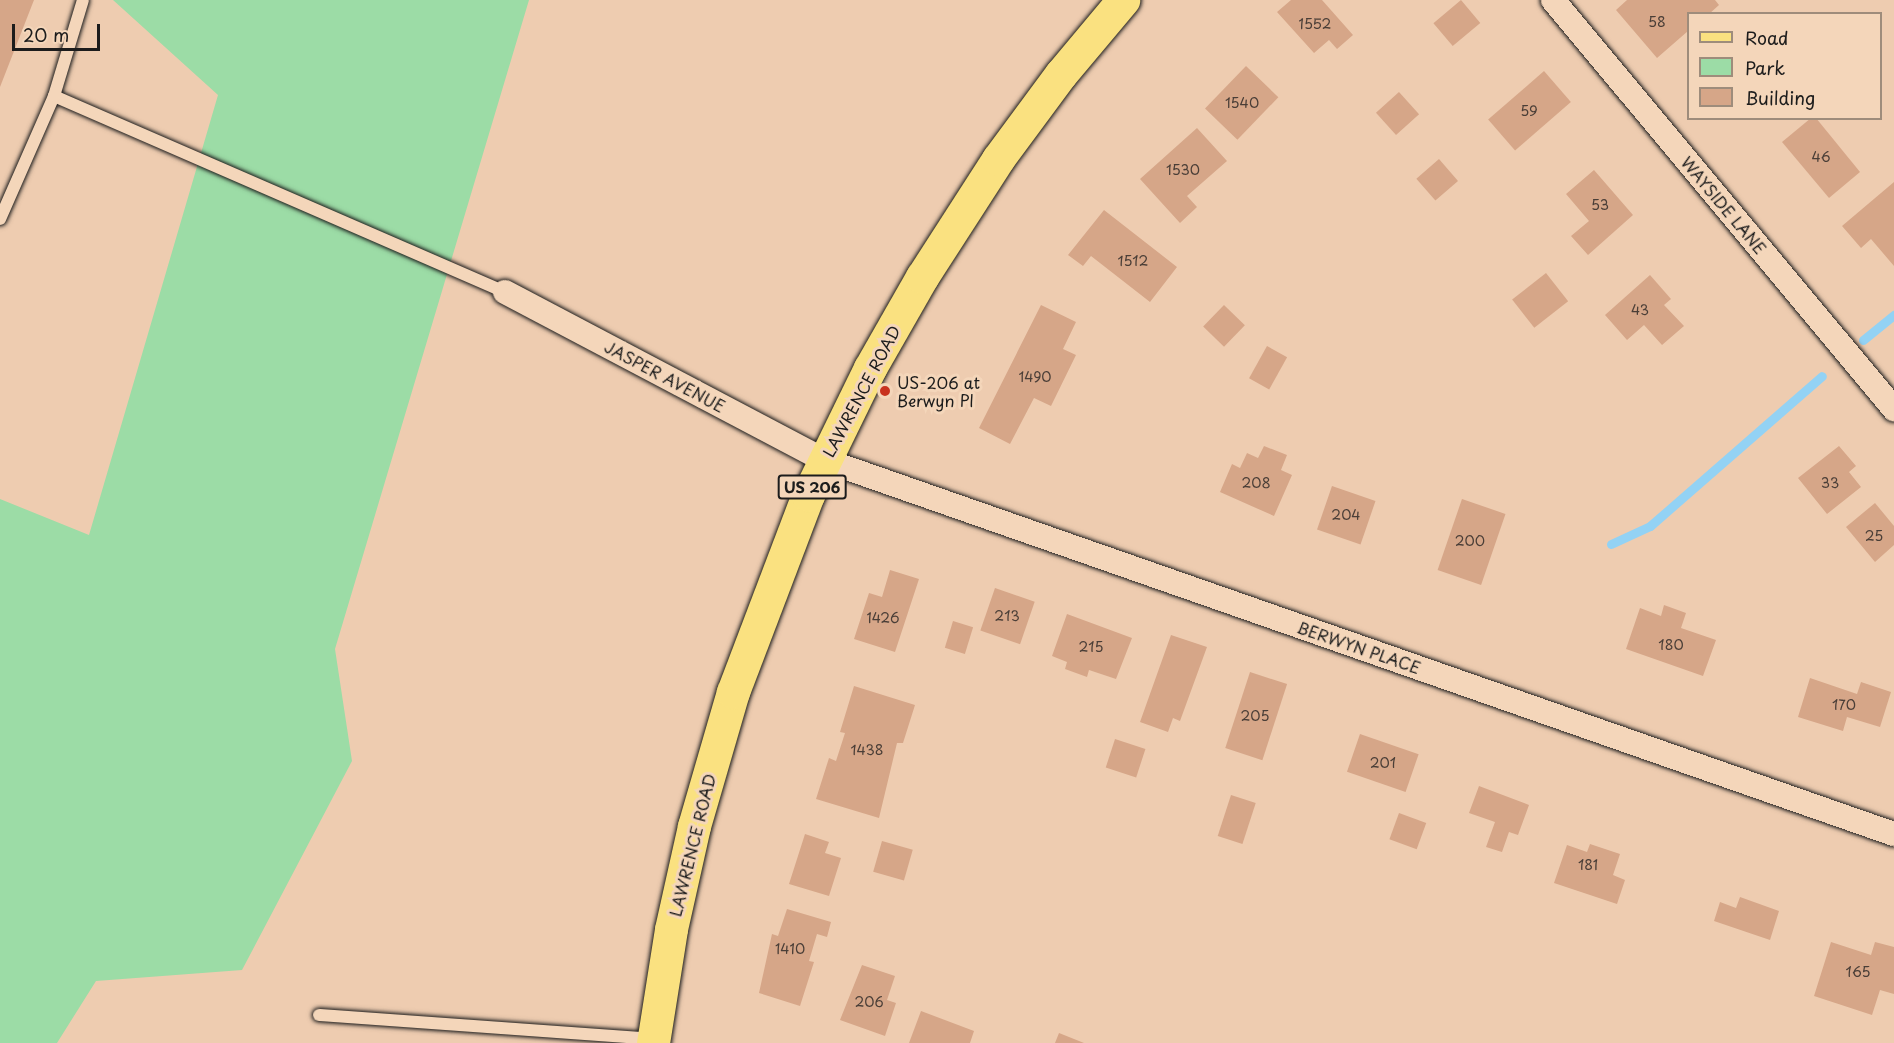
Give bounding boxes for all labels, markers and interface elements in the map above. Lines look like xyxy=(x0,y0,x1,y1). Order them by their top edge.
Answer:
scale bar xyxy=(15,12,104,50)
legend xyxy=(1687,12,1882,120)
house number: 58 xyxy=(1648,14,1666,30)
house number: 1552 xyxy=(1299,16,1331,32)
text: 20 m xyxy=(23,21,69,48)
text: Road xyxy=(1745,24,1789,51)
text: Park xyxy=(1745,54,1785,81)
text: Building xyxy=(1745,84,1815,111)
house number: 1540 xyxy=(1225,95,1259,111)
house number: 59 xyxy=(1520,103,1538,119)
house number: 46 xyxy=(1811,149,1831,165)
street label: WAYSIDE LANE xyxy=(1677,152,1771,258)
house number: 1530 xyxy=(1166,162,1200,178)
house number: 53 xyxy=(1591,197,1609,213)
house number: 1512 xyxy=(1118,253,1148,269)
house number: 43 xyxy=(1631,302,1649,318)
street label: LAWRENCE ROAD xyxy=(818,322,904,460)
street label: JASPER AVENUE xyxy=(601,336,729,416)
house number: 1490 xyxy=(1018,369,1052,385)
place label: US-206 at Berwyn Pl xyxy=(897,372,981,410)
marker: US-206 at Berwyn Pl xyxy=(878,384,892,398)
road number: US 206 xyxy=(778,475,846,499)
house number: 208 xyxy=(1241,475,1271,491)
house number: 33 xyxy=(1821,475,1839,491)
house number: 204 xyxy=(1331,507,1361,523)
house number: 25 xyxy=(1865,528,1883,544)
house number: 200 xyxy=(1455,533,1485,549)
house number: 213 xyxy=(994,608,1020,624)
house number: 1426 xyxy=(866,610,900,626)
street label: BERWYN PLACE xyxy=(1295,617,1423,677)
house number: 180 xyxy=(1658,637,1684,653)
house number: 215 xyxy=(1078,639,1104,655)
house number: 170 xyxy=(1832,697,1856,713)
house number: 205 xyxy=(1241,708,1269,724)
house number: 1438 xyxy=(851,742,883,758)
house number: 201 xyxy=(1370,755,1396,771)
street label: LAWRENCE ROAD xyxy=(665,771,719,919)
house number: 181 xyxy=(1578,857,1598,873)
house number: 1410 xyxy=(775,941,805,957)
house number: 165 xyxy=(1846,964,1870,980)
house number: 206 xyxy=(854,994,884,1010)

